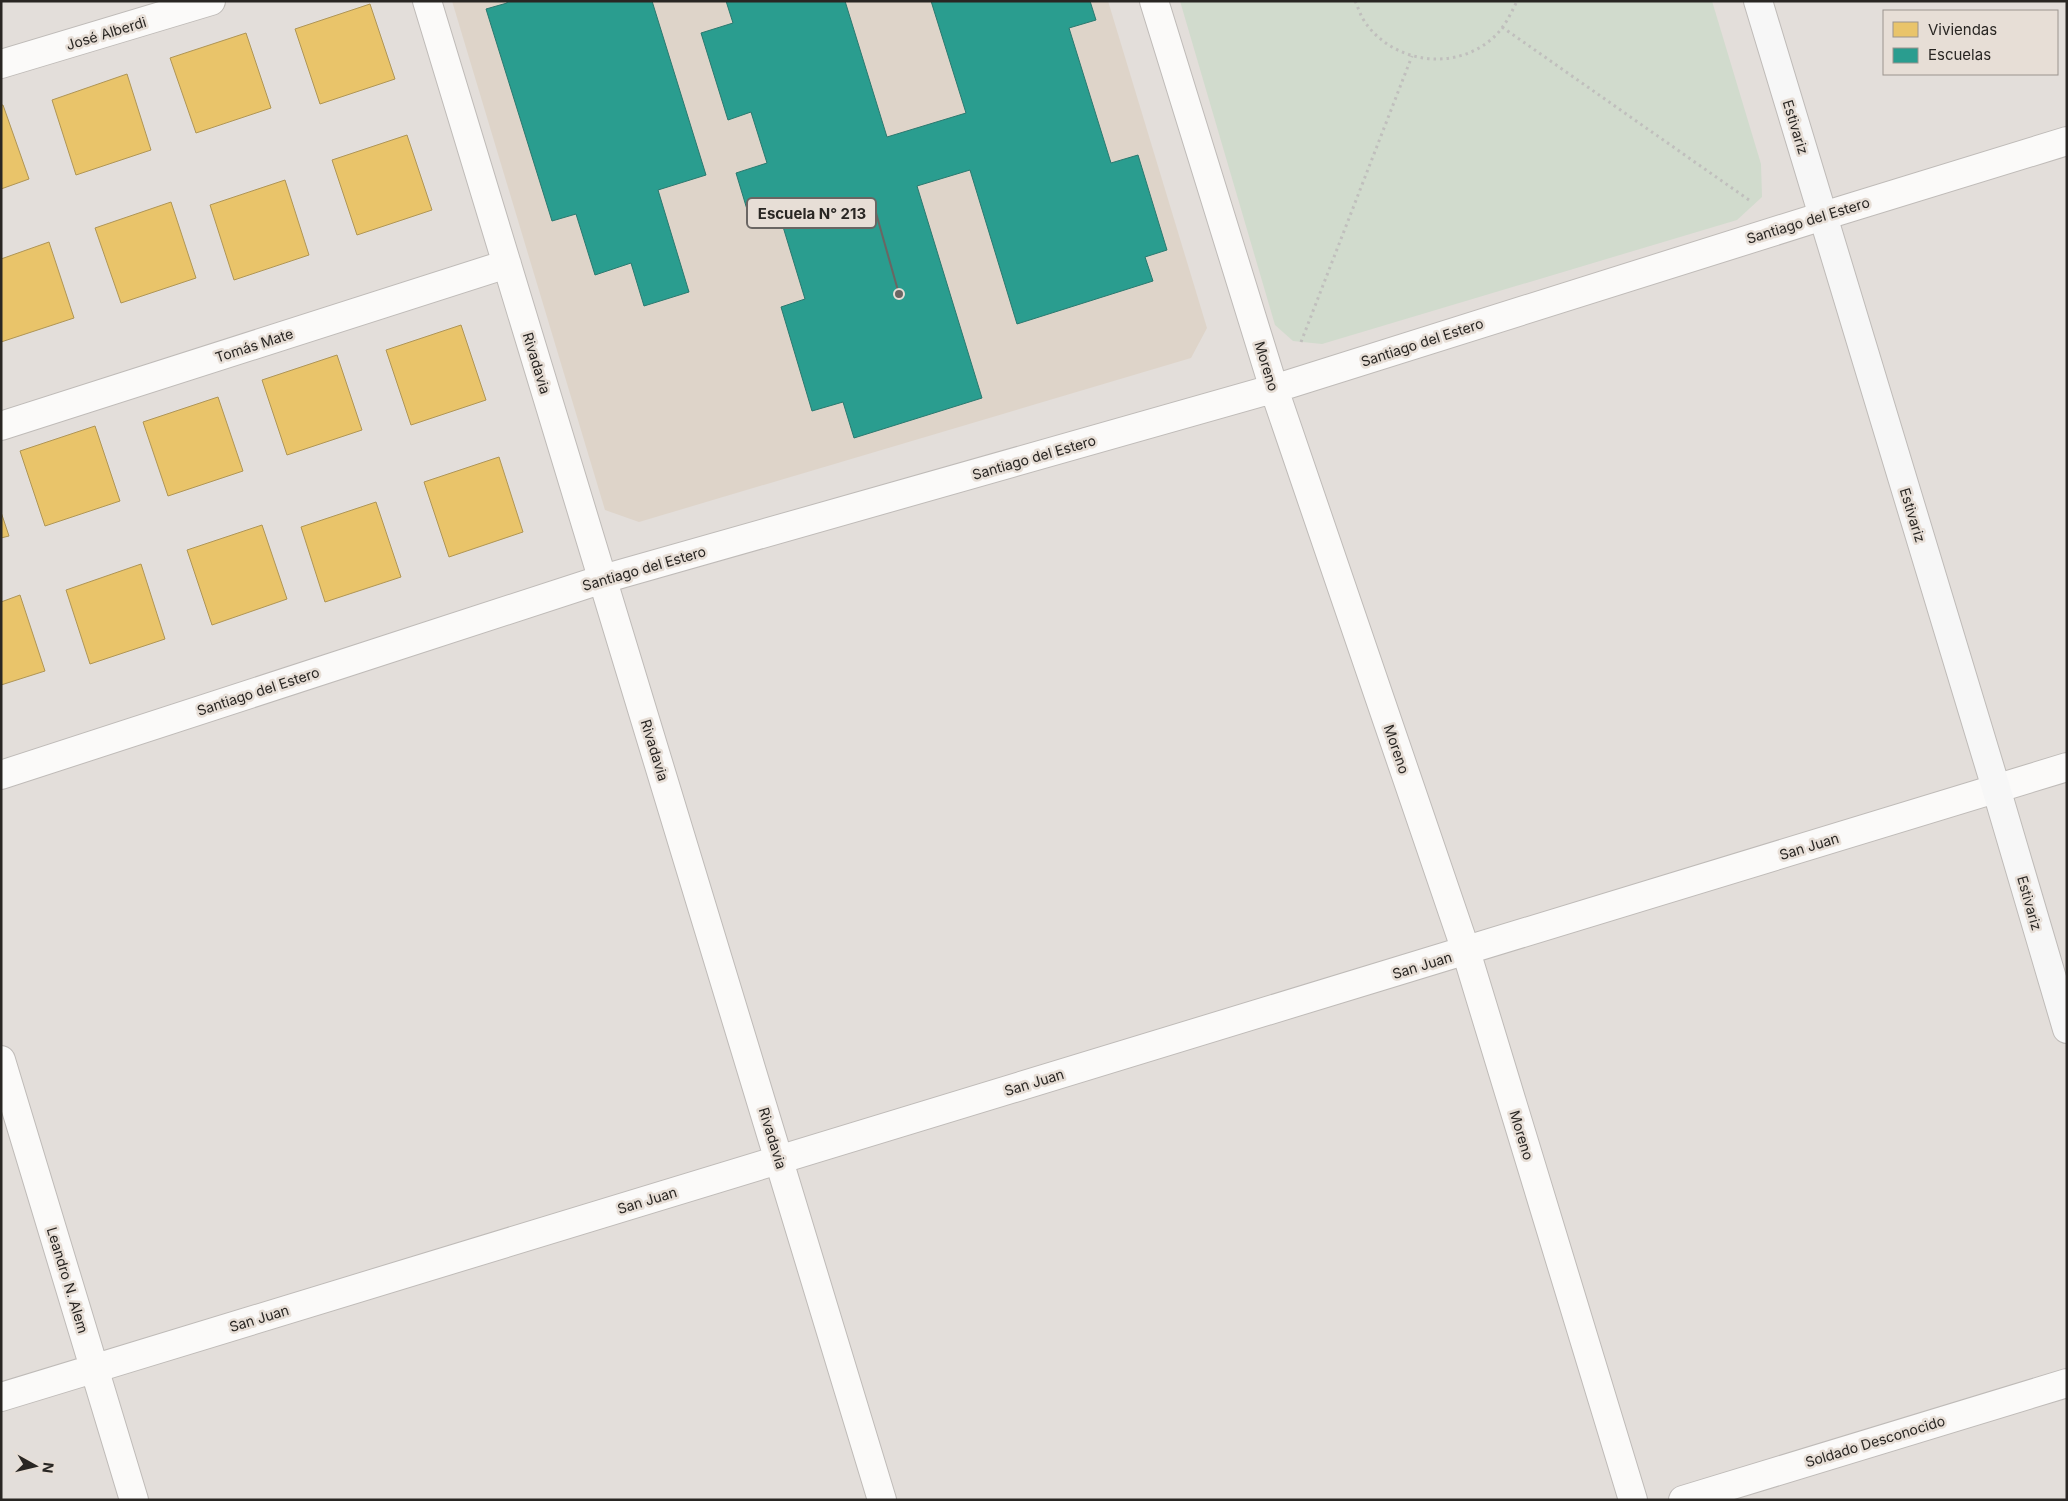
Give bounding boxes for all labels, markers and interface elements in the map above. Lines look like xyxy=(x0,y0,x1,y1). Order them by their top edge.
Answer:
legend xyxy=(1883,10,2058,75)
street label: José Alberdi xyxy=(64,13,148,53)
text: Viviendas xyxy=(1928,20,1997,39)
text: Escuelas xyxy=(1928,45,1991,64)
street label: Estivariz xyxy=(1780,98,1812,156)
street label: Santiago del Estero xyxy=(1744,193,1872,247)
callout: Escuela N° 213 xyxy=(747,198,876,228)
text: Escuela N° 213 xyxy=(758,204,866,223)
street label: Santiago del Estero xyxy=(1359,314,1485,370)
street label: Tomás Mate xyxy=(213,324,295,366)
street label: Rivadavia xyxy=(520,330,554,396)
street label: Moreno xyxy=(1251,339,1283,393)
street label: Santiago del Estero xyxy=(970,431,1098,483)
street label: Estivariz xyxy=(1897,486,1929,544)
street label: Santiago del Estero xyxy=(580,542,708,594)
street label: Santiago del Estero xyxy=(195,663,321,719)
street label: Rivadavia xyxy=(638,717,672,783)
street label: Moreno xyxy=(1381,722,1413,776)
street label: San Juan xyxy=(1777,829,1841,863)
street label: Estivariz xyxy=(2014,874,2046,932)
street label: San Juan xyxy=(1390,948,1454,982)
street label: San Juan xyxy=(1002,1065,1066,1099)
street label: Rivadavia xyxy=(756,1105,790,1171)
street label: Moreno xyxy=(1506,1108,1538,1162)
street label: San Juan xyxy=(615,1183,679,1217)
street label: Leandro N. Alem xyxy=(44,1225,92,1335)
street label: San Juan xyxy=(227,1301,291,1335)
street label: Soldado Desconocido xyxy=(1803,1412,1947,1470)
north arrow xyxy=(10,1441,60,1491)
text: N xyxy=(39,1461,58,1474)

